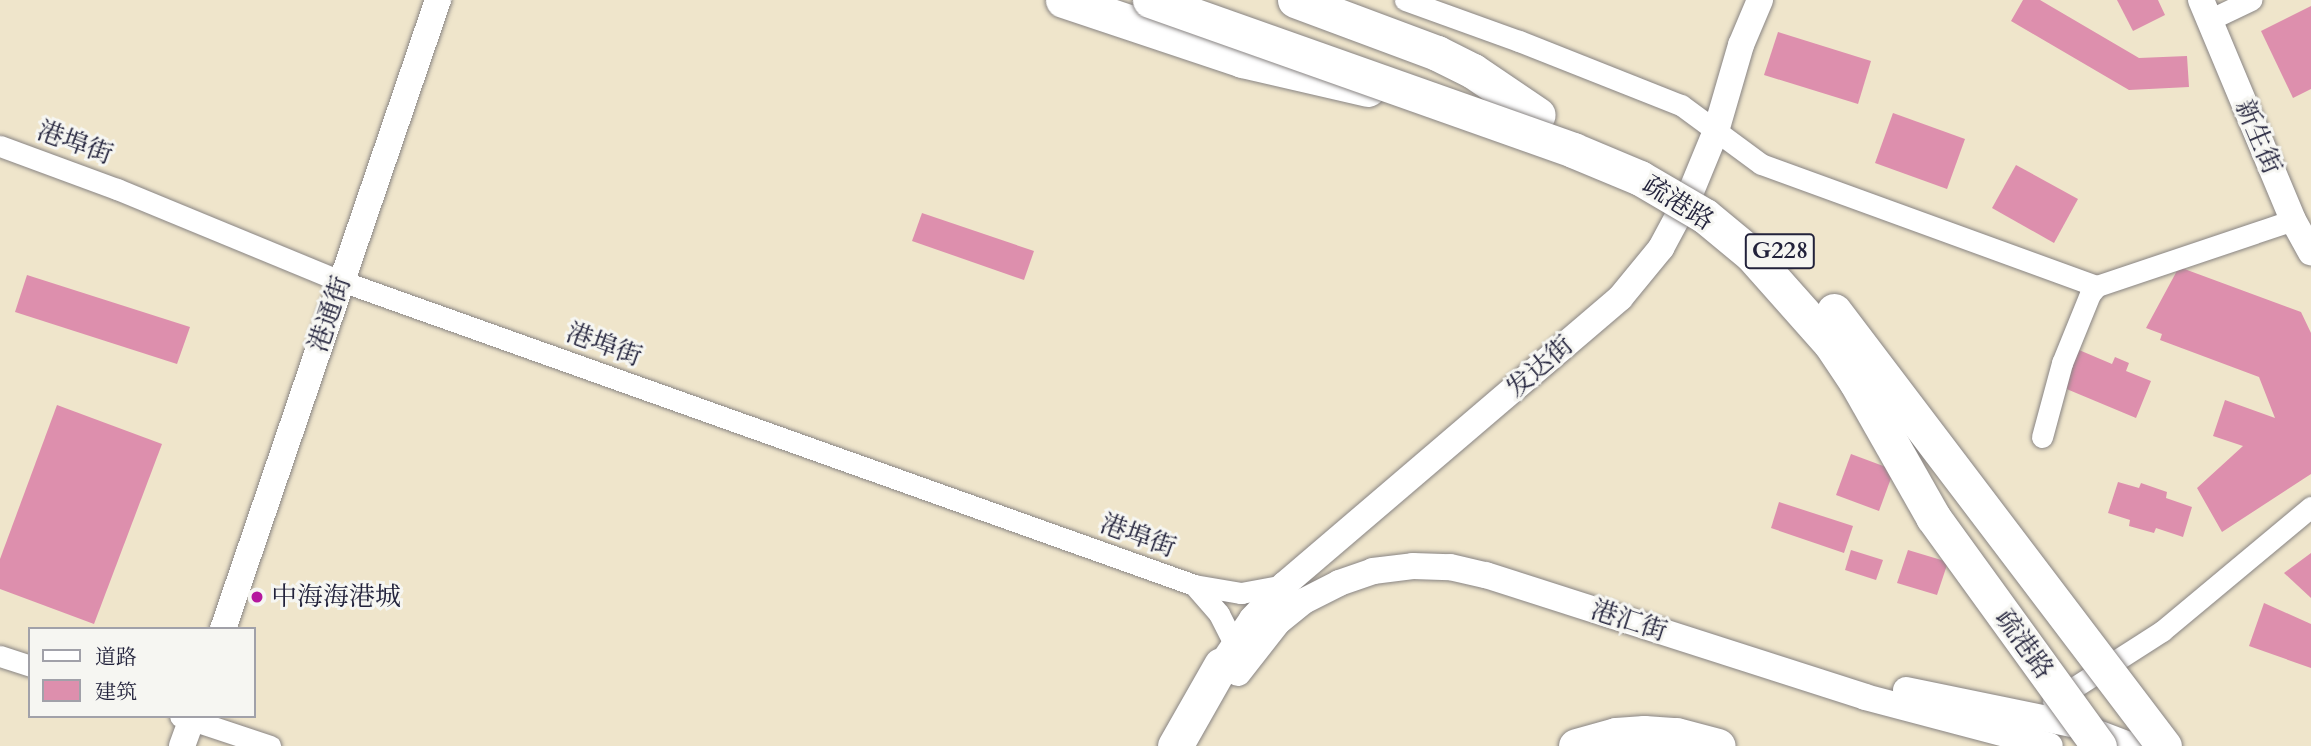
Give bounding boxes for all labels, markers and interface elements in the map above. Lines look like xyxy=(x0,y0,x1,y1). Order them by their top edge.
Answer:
street label: 新生街 xyxy=(2228,95,2288,179)
street label: 港埠街 xyxy=(33,115,117,171)
street label: 疏港路 xyxy=(1637,169,1719,237)
road number: G228 xyxy=(1743,230,1817,272)
street label: 港通街 xyxy=(303,272,357,356)
street label: 港埠街 xyxy=(562,317,646,373)
street label: 发达街 xyxy=(1500,330,1580,404)
street label: 港埠街 xyxy=(1096,508,1180,564)
place label: 中海海港城 xyxy=(271,581,401,613)
marker: 中海海港城 xyxy=(249,589,265,605)
street label: 港汇街 xyxy=(1587,594,1671,648)
street label: 疏港路 xyxy=(1988,603,2060,685)
legend xyxy=(28,627,256,718)
text: 道路 xyxy=(95,643,137,672)
text: 建筑 xyxy=(95,678,137,707)

